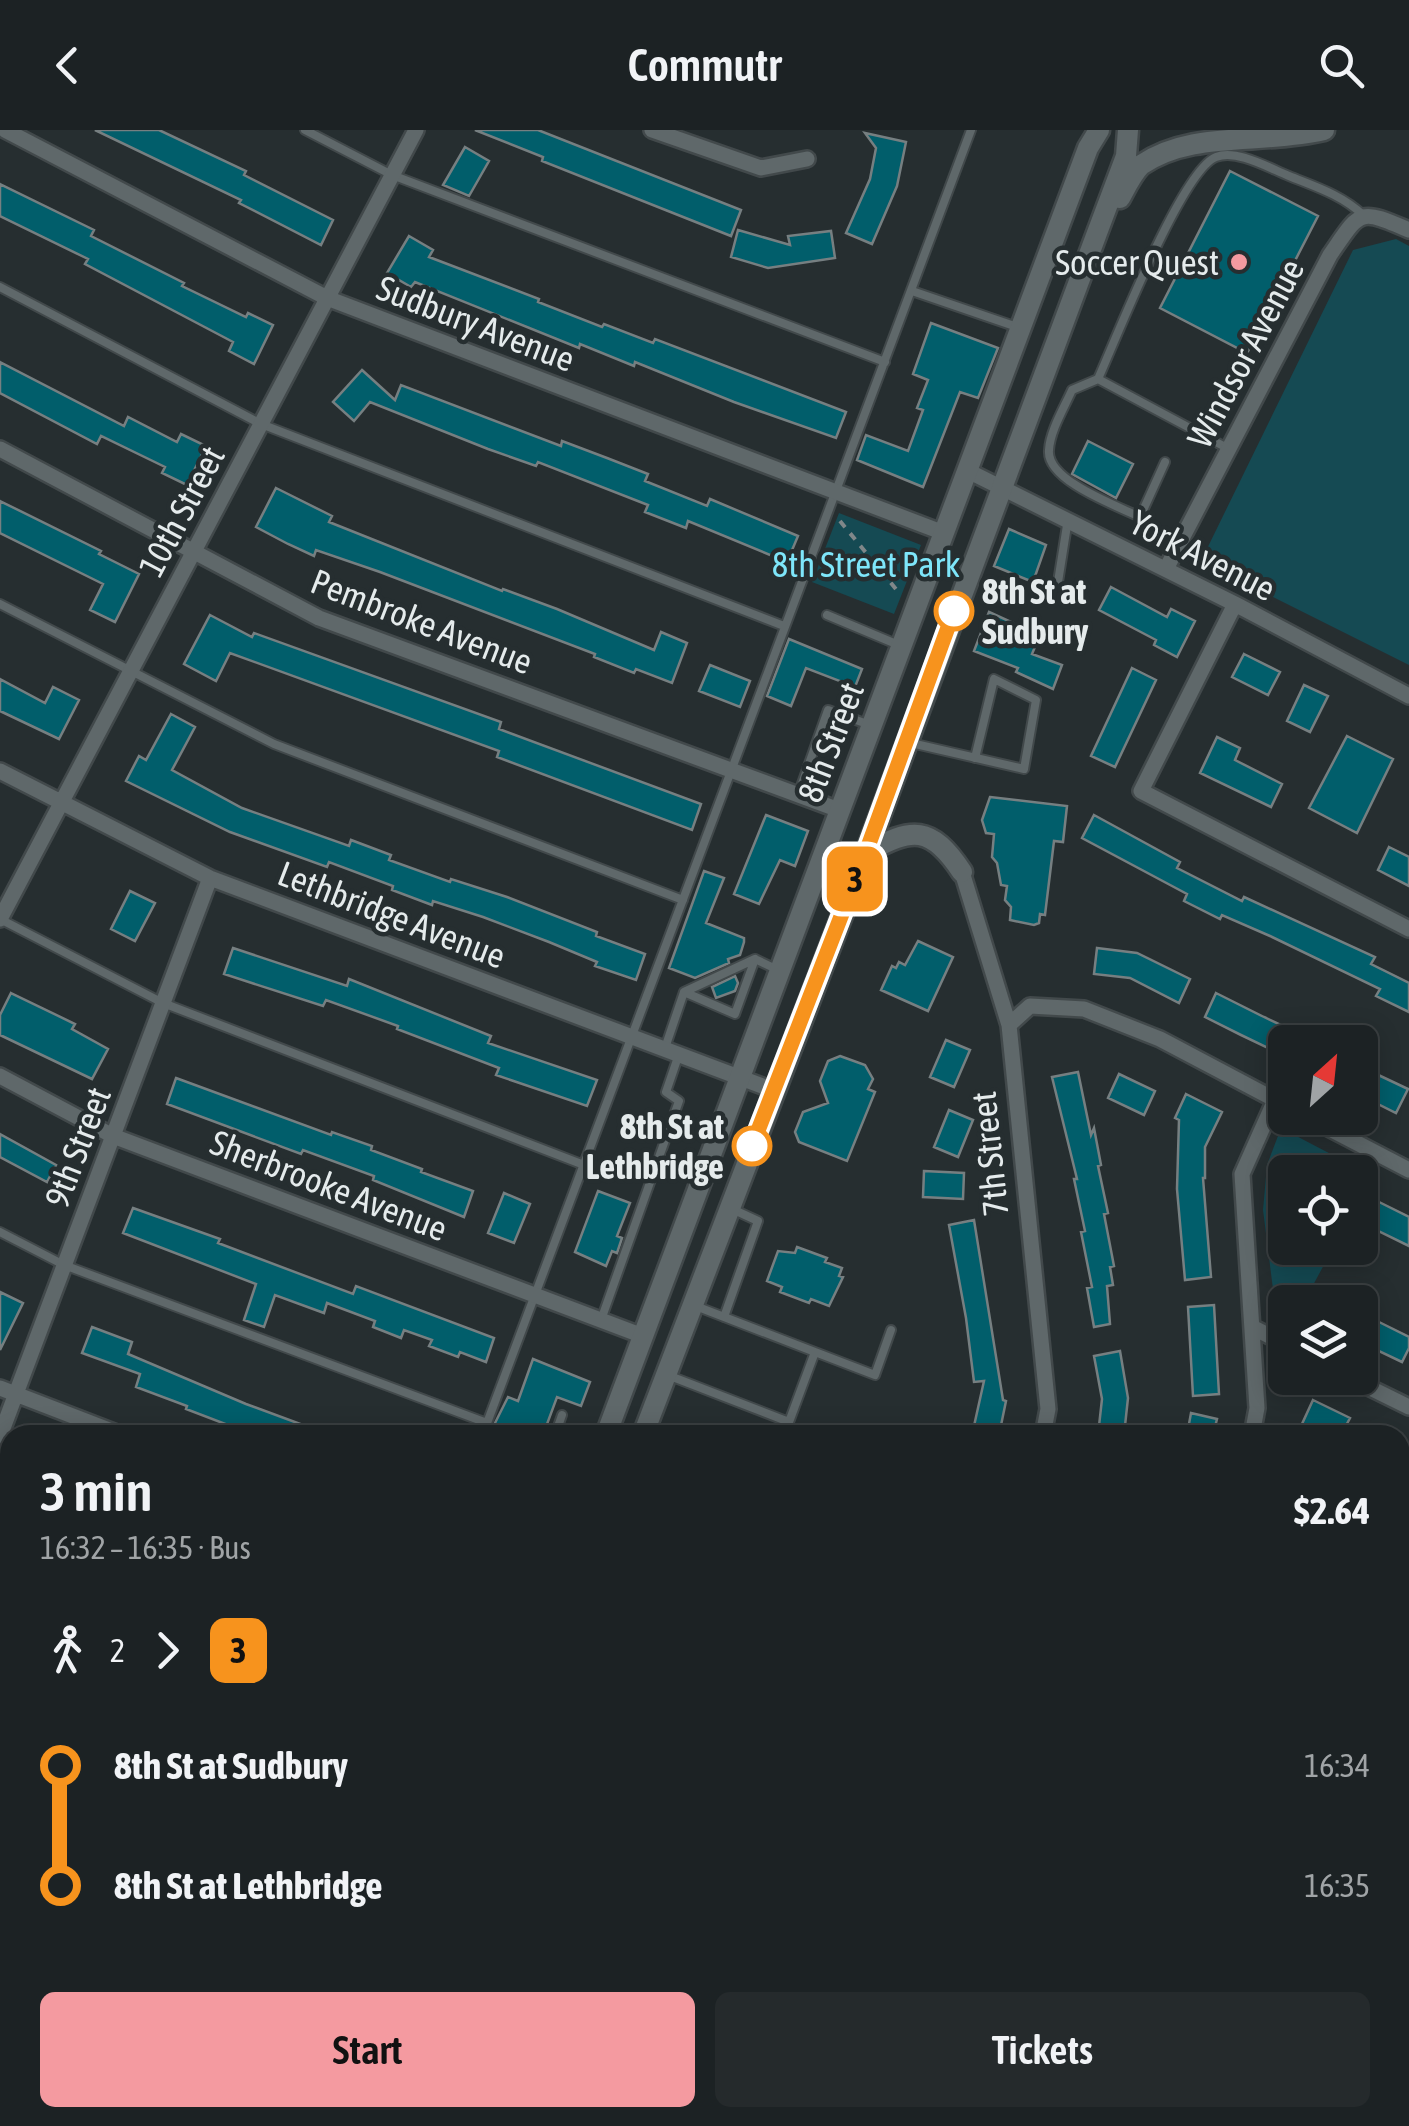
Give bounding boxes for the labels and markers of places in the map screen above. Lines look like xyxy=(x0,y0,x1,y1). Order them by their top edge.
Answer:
place label: Soccer Quest xyxy=(1055,242,1219,282)
marker: Soccer Quest xyxy=(1228,251,1250,273)
place label: 8th St at Sudbury xyxy=(982,571,1089,651)
marker: 8th St at Sudbury xyxy=(935,592,973,630)
place label: 8th St at Lethbridge xyxy=(586,1106,724,1186)
marker: 8th St at Lethbridge xyxy=(733,1127,771,1165)

